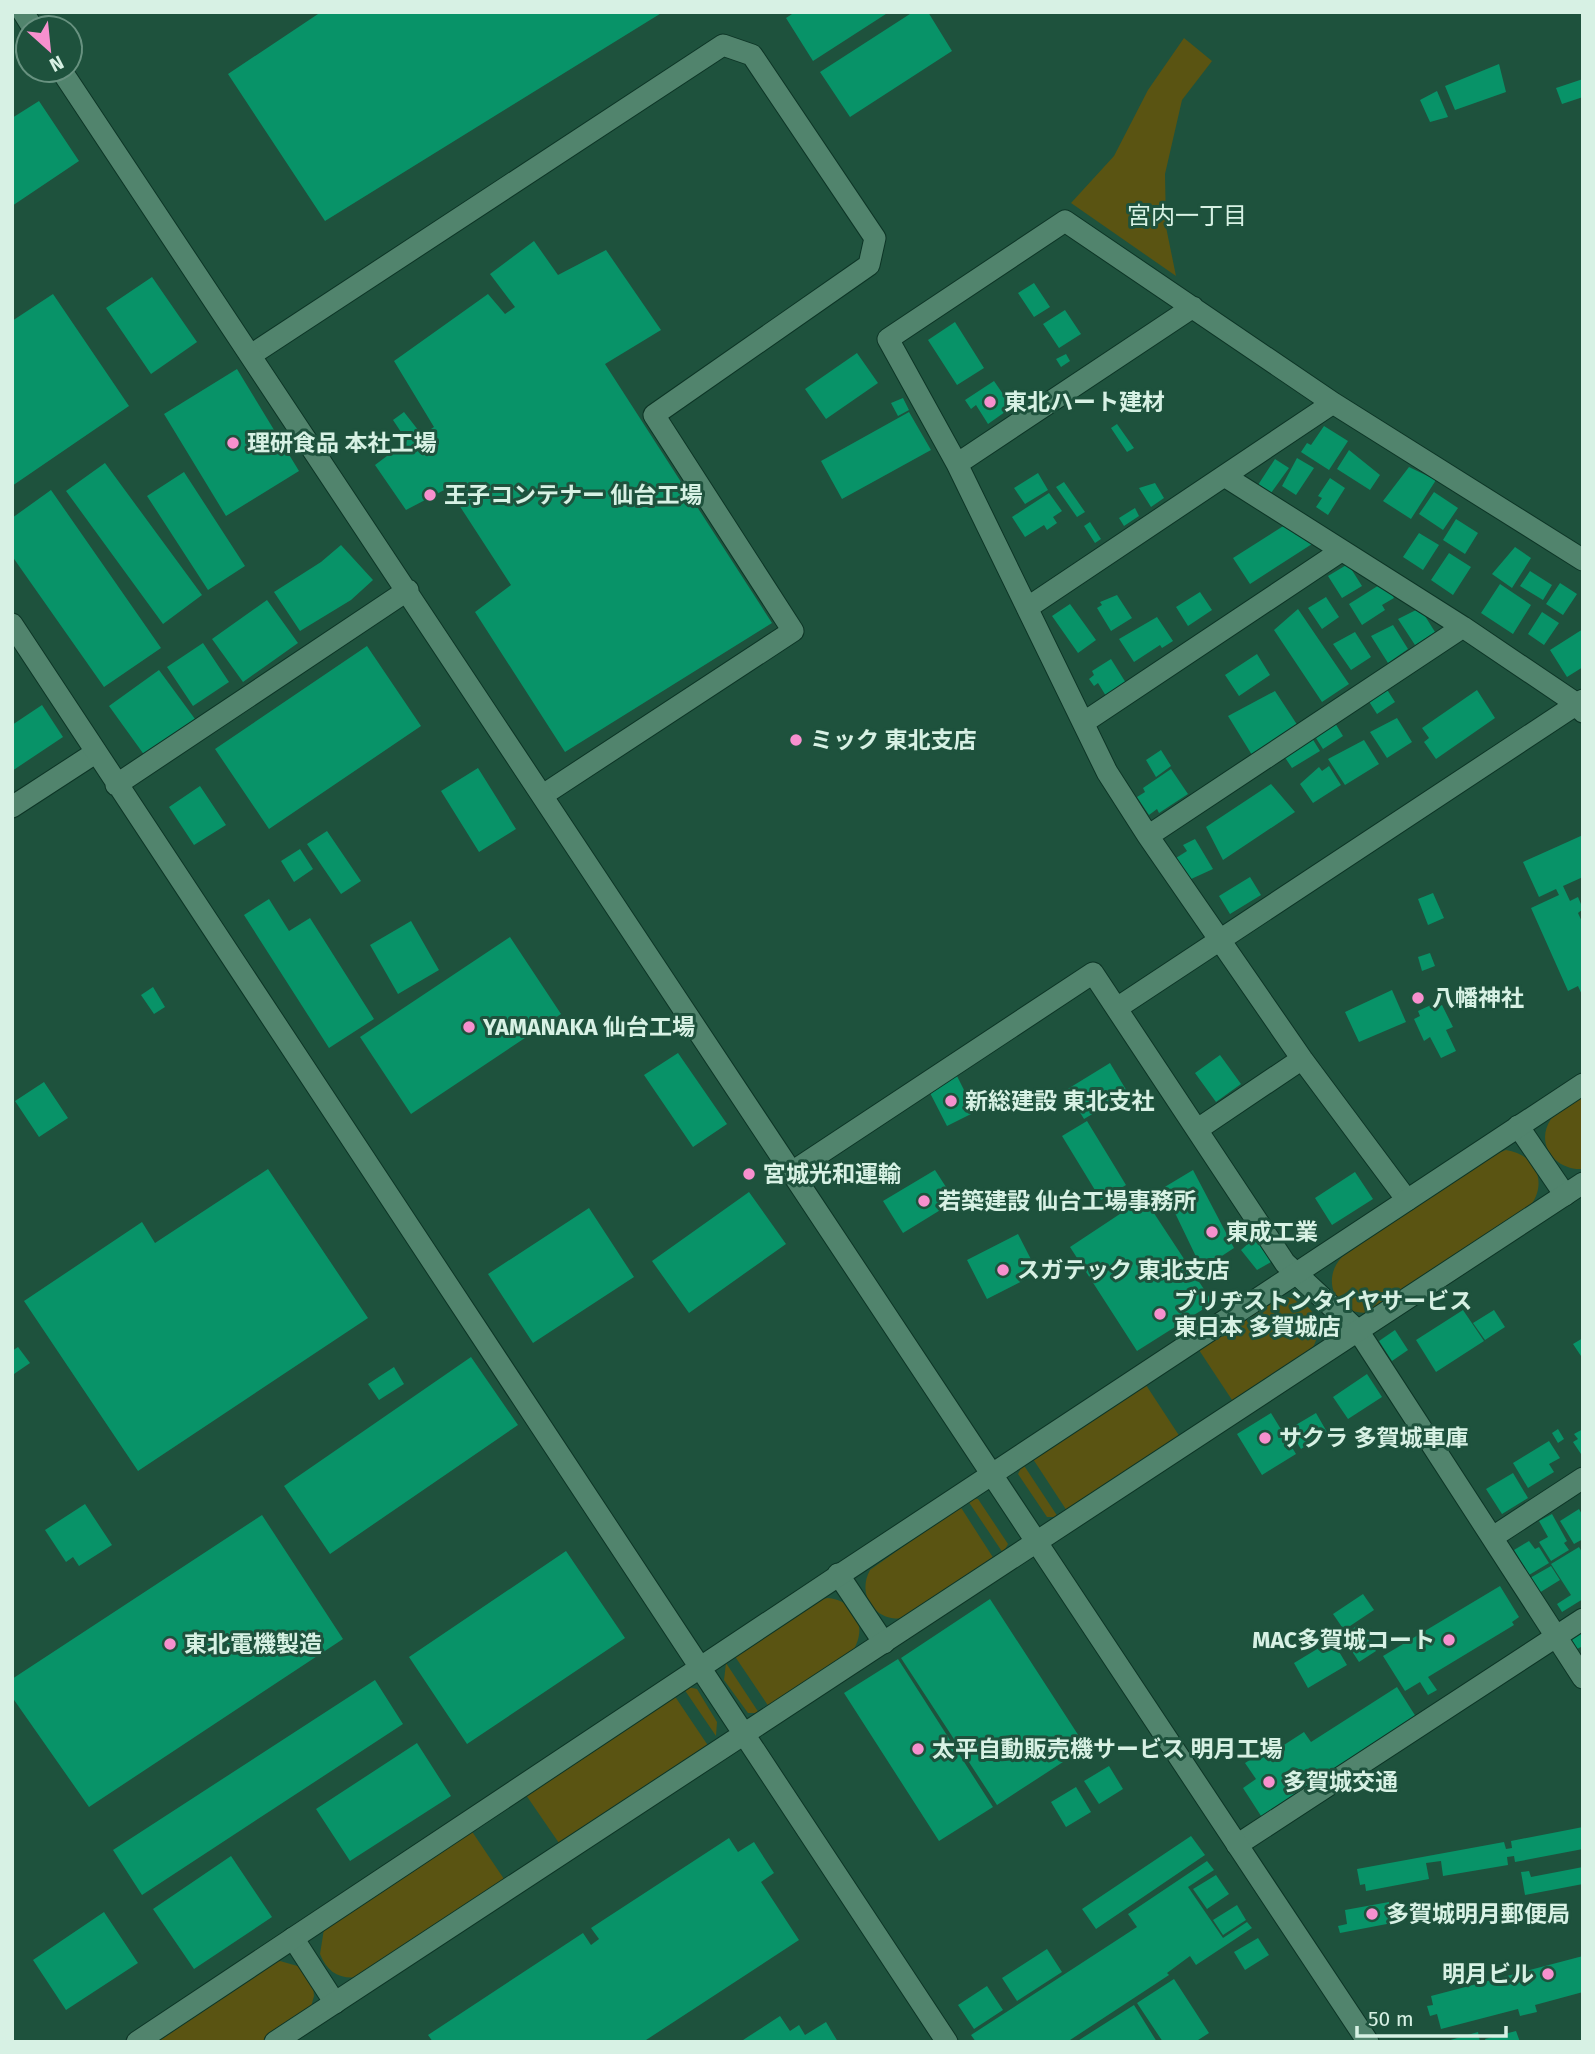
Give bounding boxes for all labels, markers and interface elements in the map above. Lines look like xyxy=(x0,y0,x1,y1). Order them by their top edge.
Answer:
north arrow xyxy=(14,14,84,84)
text: N xyxy=(46,51,67,77)
district label: 宮内一丁目 xyxy=(1127,202,1247,230)
place label: 東北ハート建材 xyxy=(1004,388,1165,416)
marker: 東北ハート建材 xyxy=(982,394,998,410)
place label: 理研食品 本社工場 xyxy=(247,429,436,457)
marker: 理研食品 本社工場 xyxy=(225,435,241,451)
place label: 王子コンテナー 仙台工場 xyxy=(444,481,702,509)
marker: 王子コンテナー 仙台工場 xyxy=(422,487,438,503)
place label: ミック 東北支店 xyxy=(810,726,976,754)
marker: ミック 東北支店 xyxy=(788,732,804,748)
place label: 八幡神社 xyxy=(1432,984,1524,1012)
marker: 八幡神社 xyxy=(1410,990,1426,1006)
place label: YAMANAKA 仙台工場 xyxy=(482,1013,695,1041)
marker: YAMANAKA 仙台工場 xyxy=(461,1019,477,1035)
place label: 新総建設 東北支社 xyxy=(965,1087,1154,1115)
marker: 新総建設 東北支社 xyxy=(943,1093,959,1109)
place label: 宮城光和運輸 xyxy=(763,1160,901,1188)
marker: 宮城光和運輸 xyxy=(741,1166,757,1182)
place label: 若築建設 仙台工場事務所 xyxy=(938,1187,1196,1215)
marker: 若築建設 仙台工場事務所 xyxy=(916,1193,932,1209)
place label: 東成工業 xyxy=(1226,1218,1318,1246)
marker: 東成工業 xyxy=(1204,1224,1220,1240)
place label: スガテック 東北支店 xyxy=(1017,1256,1229,1284)
marker: スガテック 東北支店 xyxy=(995,1262,1011,1278)
place label: ブリヂストンタイヤサービス 東日本 多賀城店 xyxy=(1174,1287,1472,1341)
marker: ブリヂストンタイヤサービス 東日本 多賀城店 xyxy=(1152,1306,1168,1322)
place label: サクラ 多賀城車庫 xyxy=(1279,1424,1468,1452)
marker: サクラ 多賀城車庫 xyxy=(1257,1430,1273,1446)
place label: MAC多賀城コート xyxy=(1252,1626,1435,1654)
place label: 東北電機製造 xyxy=(184,1630,322,1658)
marker: MAC多賀城コート xyxy=(1441,1632,1457,1648)
marker: 東北電機製造 xyxy=(162,1636,178,1652)
place label: 太平自動販売機サービス 明月工場 xyxy=(932,1735,1282,1763)
marker: 太平自動販売機サービス 明月工場 xyxy=(910,1741,926,1757)
place label: 多賀城交通 xyxy=(1283,1768,1398,1796)
marker: 多賀城交通 xyxy=(1261,1774,1277,1790)
place label: 多賀城明月郵便局 xyxy=(1386,1900,1570,1928)
marker: 多賀城明月郵便局 xyxy=(1364,1906,1380,1922)
place label: 明月ビル xyxy=(1442,1960,1534,1988)
marker: 明月ビル xyxy=(1540,1966,1556,1982)
scale bar xyxy=(1357,1994,1506,2038)
text: 50 m xyxy=(1368,2006,1414,2032)

